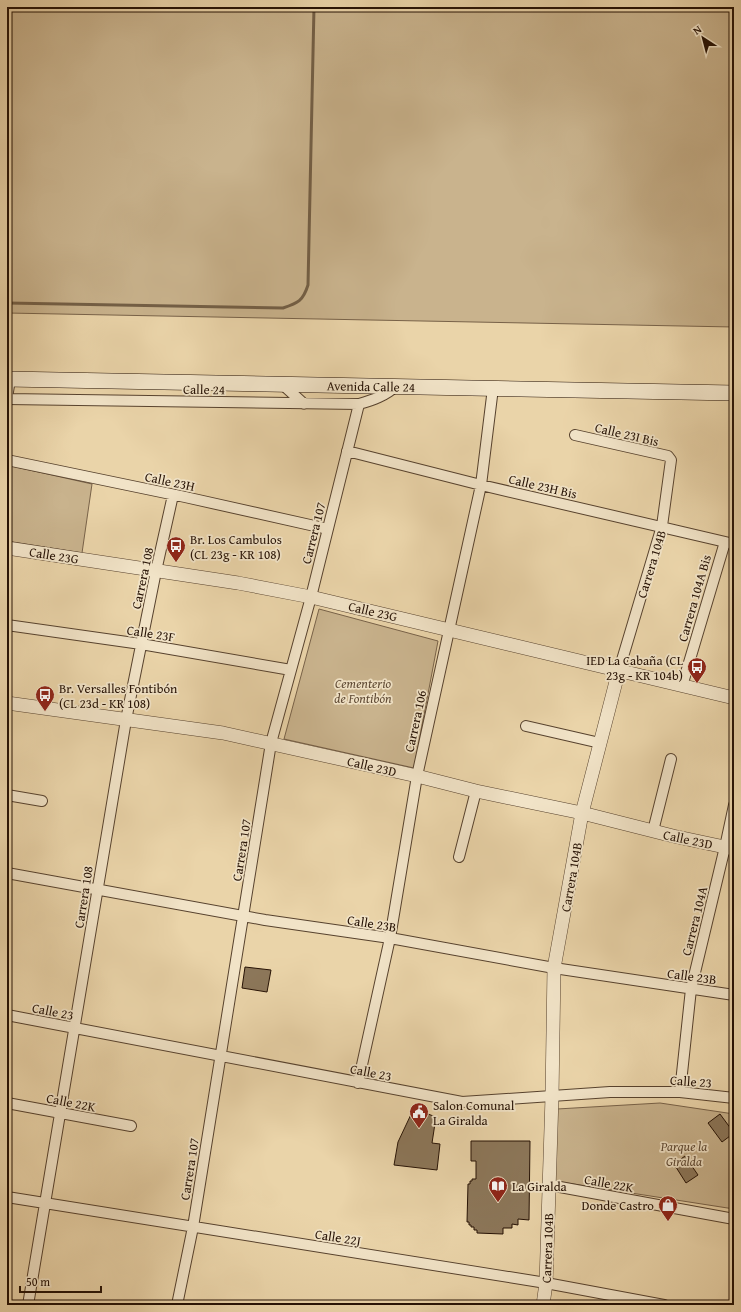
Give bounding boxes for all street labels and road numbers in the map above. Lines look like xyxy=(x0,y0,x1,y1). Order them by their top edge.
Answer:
street label: Avenida Calle 24 xyxy=(327,376,415,397)
street label: Calle 24 xyxy=(183,380,225,399)
street label: Calle 23I Bis xyxy=(593,418,661,451)
street label: Calle 23H xyxy=(143,467,197,496)
street label: Calle 23H Bis xyxy=(507,469,579,504)
street label: Carrera 107 xyxy=(297,500,330,566)
street label: Carrera 104B xyxy=(632,528,671,600)
street label: Calle 23G xyxy=(28,542,80,569)
street label: Carrera 108 xyxy=(127,545,158,611)
street label: Carrera 104A Bis xyxy=(673,552,716,644)
street label: Calle 23G xyxy=(347,597,400,626)
street label: Calle 23F xyxy=(126,620,176,647)
street label: Carrera 106 xyxy=(400,688,431,754)
street label: Calle 23D xyxy=(345,752,398,781)
street label: Carrera 107 xyxy=(227,818,256,883)
street label: Calle 23D xyxy=(662,825,714,854)
street label: Carrera 104B xyxy=(556,841,587,913)
street label: Carrera 108 xyxy=(69,865,98,930)
street label: Carrera 104A xyxy=(677,884,712,958)
street label: Calle 23B xyxy=(346,910,398,937)
street label: Calle 23B xyxy=(666,964,718,989)
street label: Calle 23 xyxy=(30,998,75,1025)
street label: Calle 23 xyxy=(348,1059,393,1086)
street label: Calle 23 xyxy=(669,1071,713,1092)
street label: Calle 22K xyxy=(45,1088,97,1117)
street label: Carrera 107 xyxy=(175,1137,204,1202)
street label: Calle 22K xyxy=(583,1170,635,1197)
street label: Carrera 104B xyxy=(537,1213,558,1283)
street label: Calle 22J xyxy=(314,1225,362,1250)

